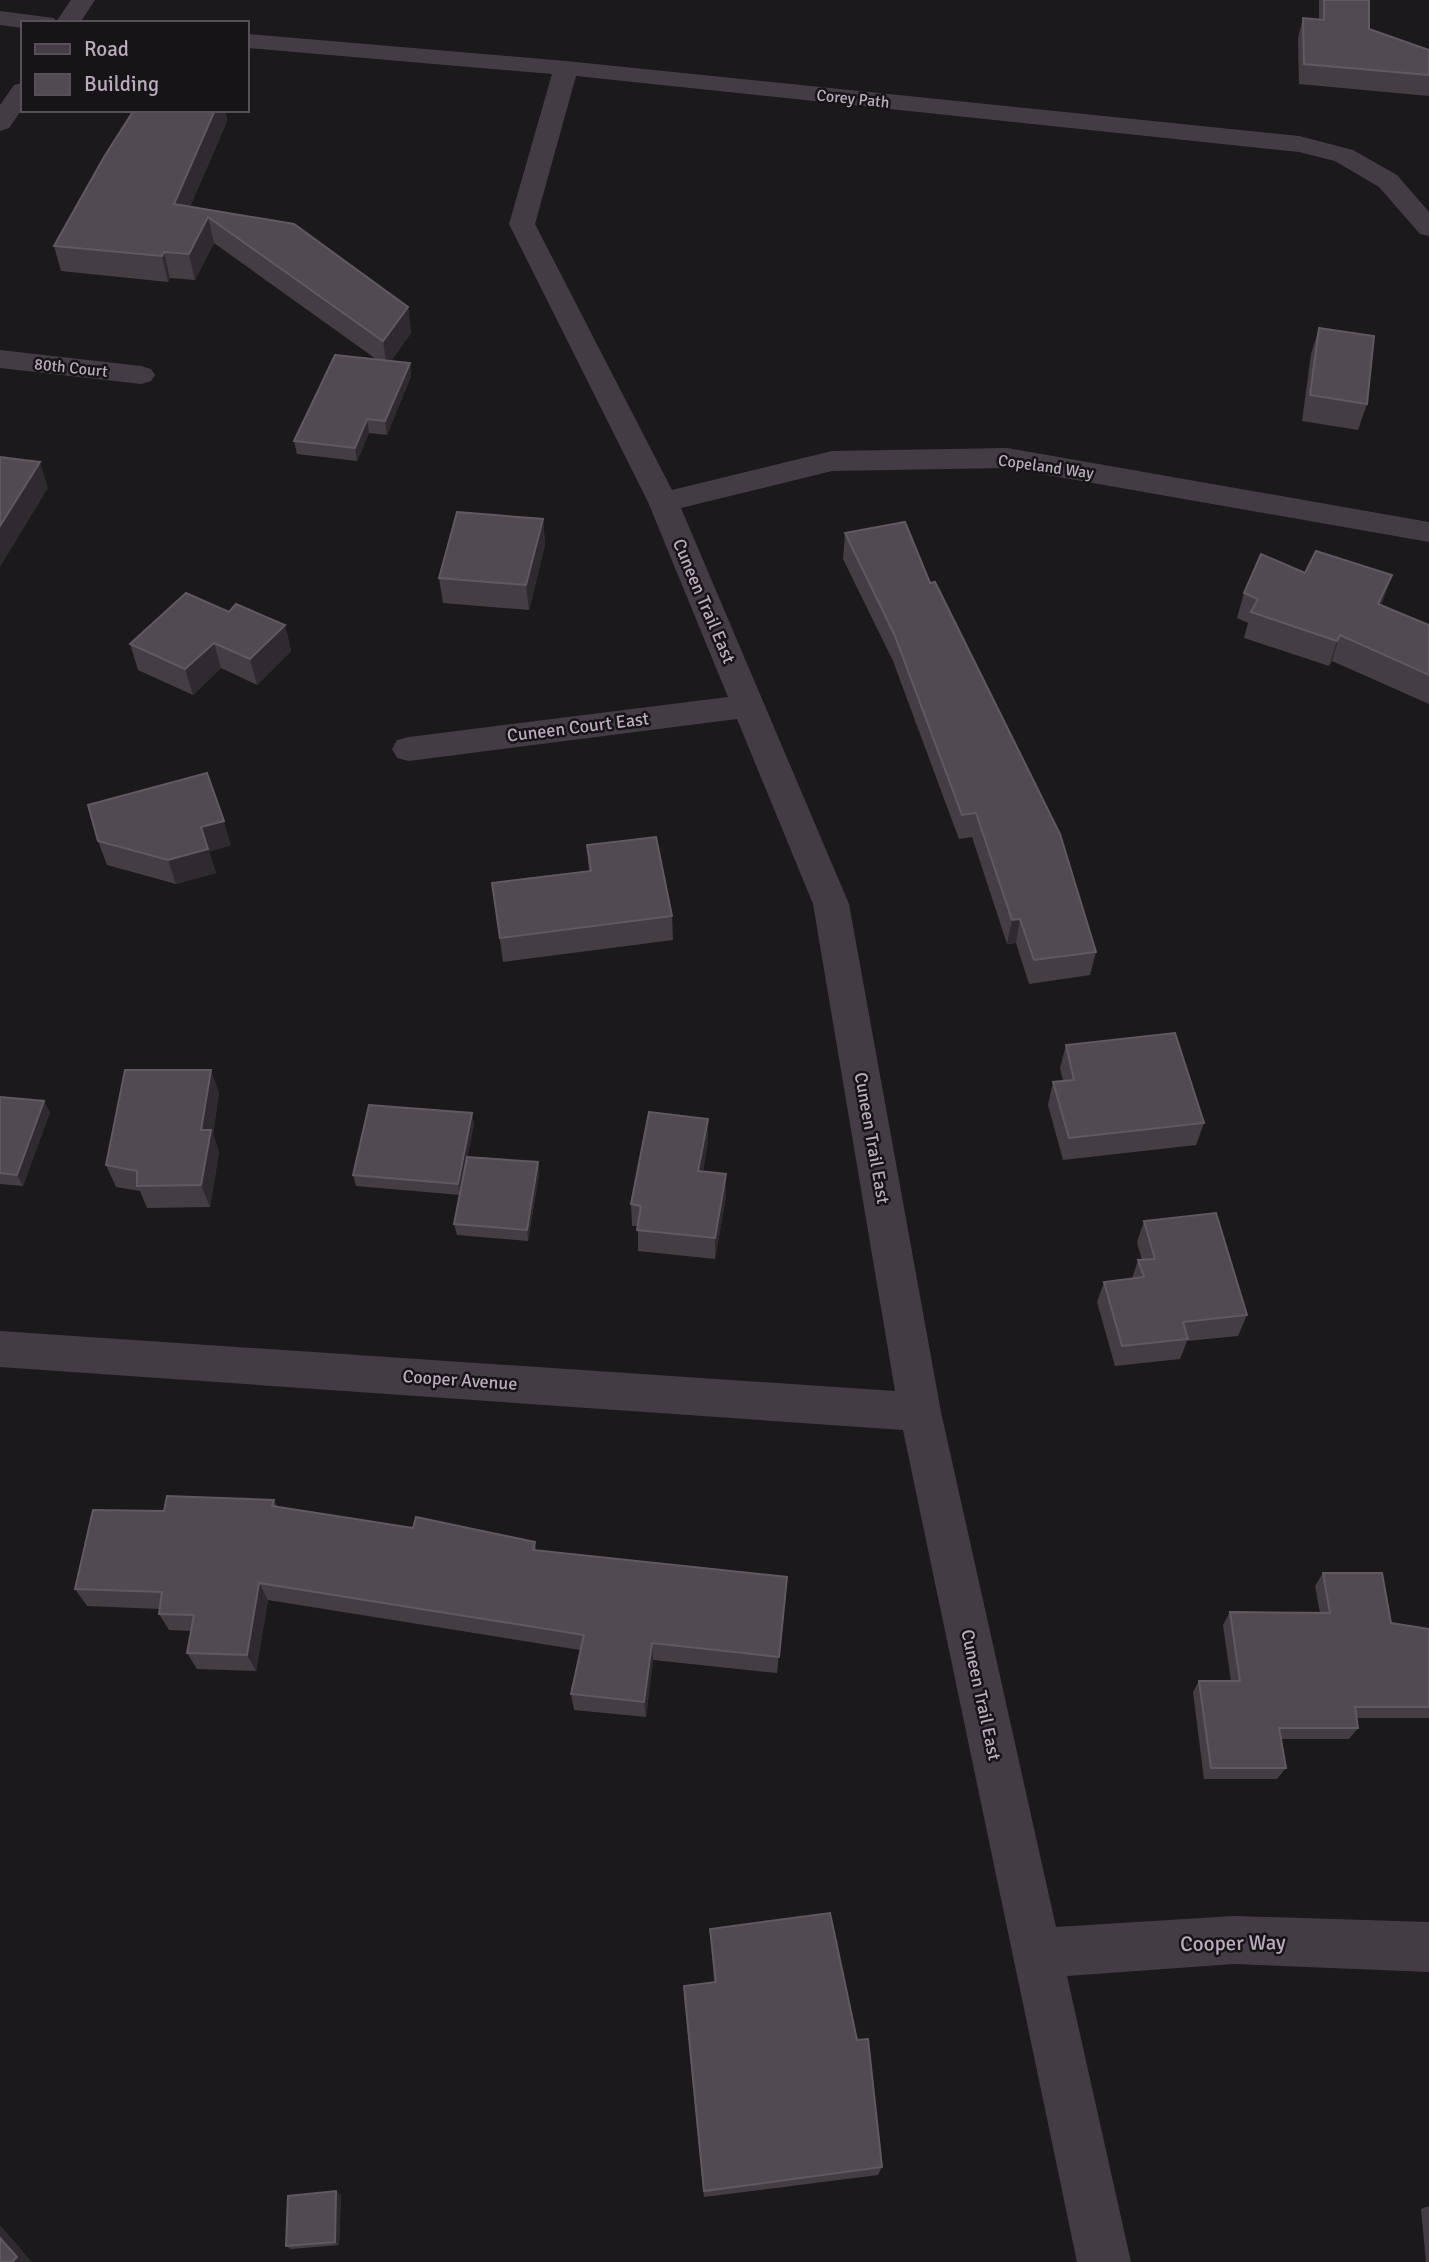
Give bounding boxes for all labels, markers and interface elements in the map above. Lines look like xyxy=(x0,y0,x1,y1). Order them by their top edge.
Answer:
legend xyxy=(21,21,248,112)
text: Road xyxy=(84,36,129,62)
text: Building xyxy=(84,71,159,97)
street label: Corey Path xyxy=(815,85,890,113)
street label: 80th Court xyxy=(33,354,109,382)
street label: Copeland Way xyxy=(997,450,1095,484)
street label: Cuneen Trail East xyxy=(668,535,740,667)
street label: Cuneen Court East xyxy=(506,707,650,747)
street label: Cuneen Trail East xyxy=(850,1070,894,1206)
street label: Cooper Avenue xyxy=(402,1365,518,1395)
street label: Cuneen Trail East xyxy=(956,1627,1006,1763)
street label: Cooper Way xyxy=(1180,1929,1286,1957)

